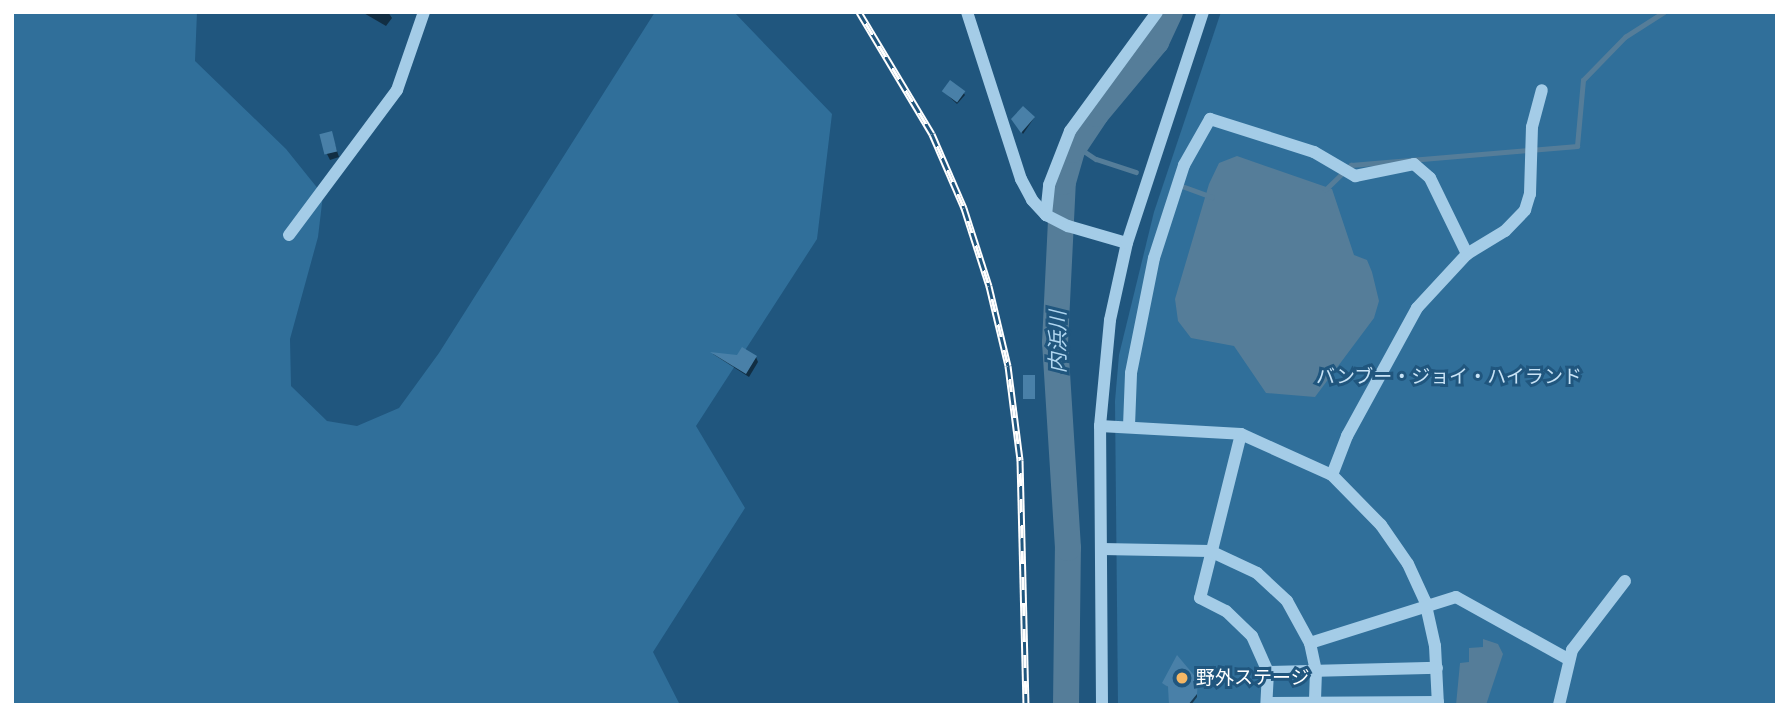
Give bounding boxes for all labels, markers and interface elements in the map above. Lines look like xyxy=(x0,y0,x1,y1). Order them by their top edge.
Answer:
water label: 内浜川 xyxy=(1044,311,1070,373)
park label: バンブー・ジョイ・ハイランド xyxy=(1316,366,1582,388)
place label: 野外ステージ xyxy=(1196,667,1310,689)
marker: 野外ステージ xyxy=(1174,670,1190,686)

